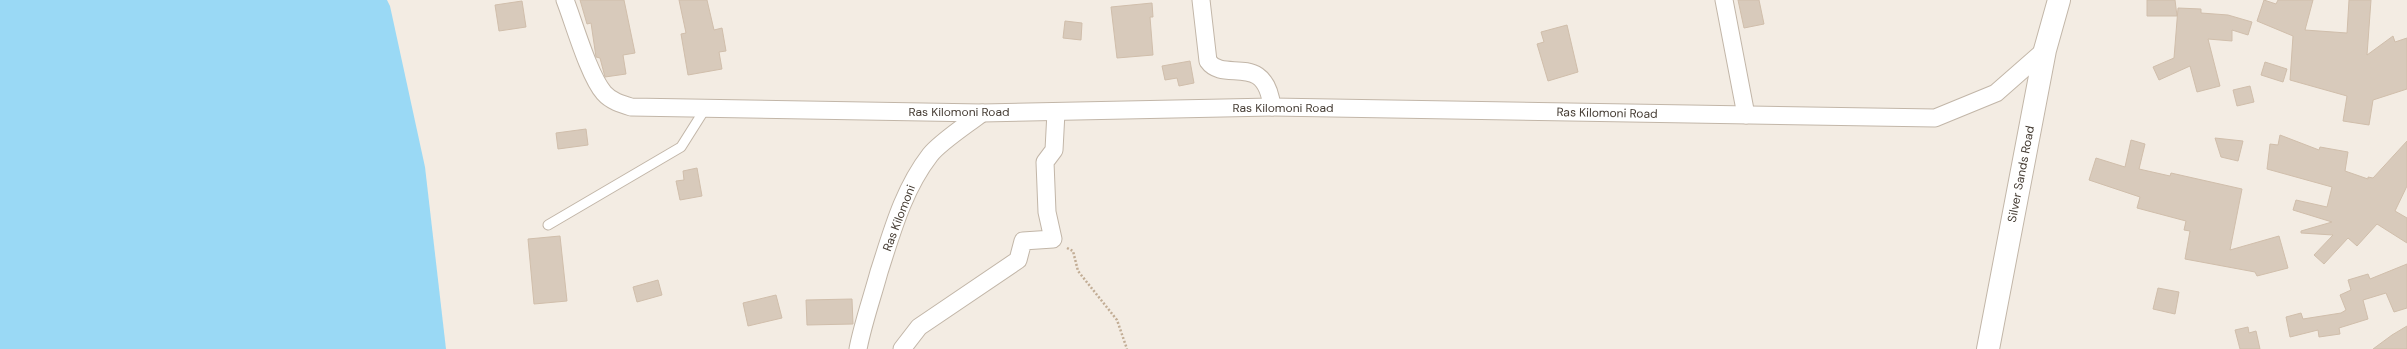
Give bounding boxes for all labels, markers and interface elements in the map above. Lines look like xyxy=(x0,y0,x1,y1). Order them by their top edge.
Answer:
street label: Ras Kilomoni Road xyxy=(1232,100,1334,116)
street label: Ras Kilomoni Road xyxy=(908,104,1010,120)
street label: Ras Kilomoni Road xyxy=(1556,104,1658,122)
street label: Silver Sands Road xyxy=(2004,124,2038,224)
street label: Ras Kilomoni xyxy=(879,182,919,254)

